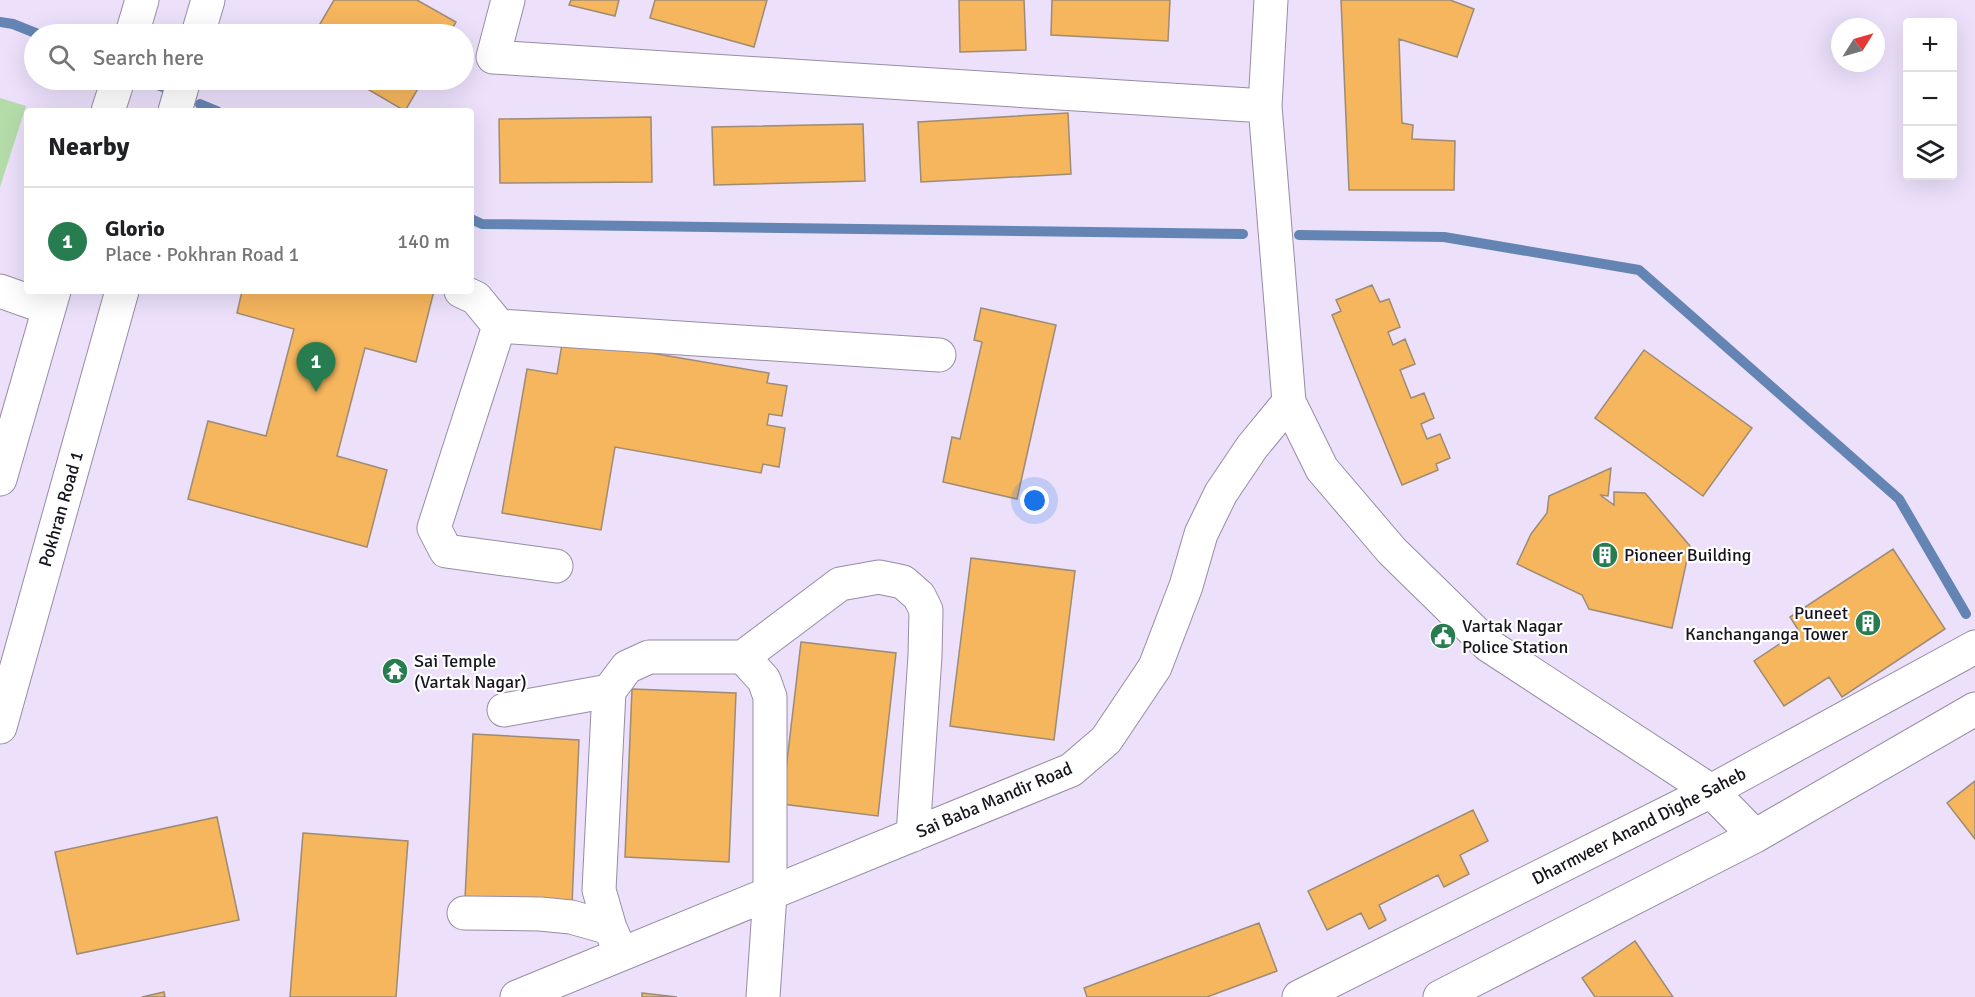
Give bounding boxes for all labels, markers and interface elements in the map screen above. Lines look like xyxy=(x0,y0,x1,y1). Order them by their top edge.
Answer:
north arrow xyxy=(1831,18,1885,72)
map controls xyxy=(1903,18,1957,180)
button: + xyxy=(1903,18,1957,72)
search box xyxy=(24,24,474,90)
icon: search xyxy=(45,41,78,74)
text: Search here xyxy=(93,44,204,71)
button: − xyxy=(1903,72,1957,126)
button: layers xyxy=(1903,126,1957,180)
text: Nearby xyxy=(48,131,129,163)
text: Glorio xyxy=(105,215,165,242)
text: 1 xyxy=(62,229,73,254)
text: 140 m xyxy=(397,229,450,254)
text: Place · Pokhran Road 1 xyxy=(105,242,299,267)
pin: 1 xyxy=(296,342,336,392)
street label: Pokhran Road 1 xyxy=(34,449,88,569)
your location xyxy=(1020,486,1049,515)
building icon: Pioneer Building xyxy=(1590,540,1620,570)
place label: Pioneer Building xyxy=(1624,544,1751,566)
place label: Puneet Kanchanganga Tower xyxy=(1685,602,1848,645)
building icon: Puneet Kanchanganga Tower xyxy=(1853,608,1883,638)
place label: Vartak Nagar Police Station xyxy=(1462,615,1568,658)
public building icon: Vartak Nagar Police Station xyxy=(1428,621,1458,651)
place label: Sai Temple (Vartak Nagar) xyxy=(414,650,527,693)
temple icon: Sai Temple (Vartak Nagar) xyxy=(380,656,410,686)
street label: Sai Baba Mandir Road xyxy=(913,757,1075,843)
street label: Dharmveer Anand Dighe Saheb xyxy=(1528,762,1750,890)

